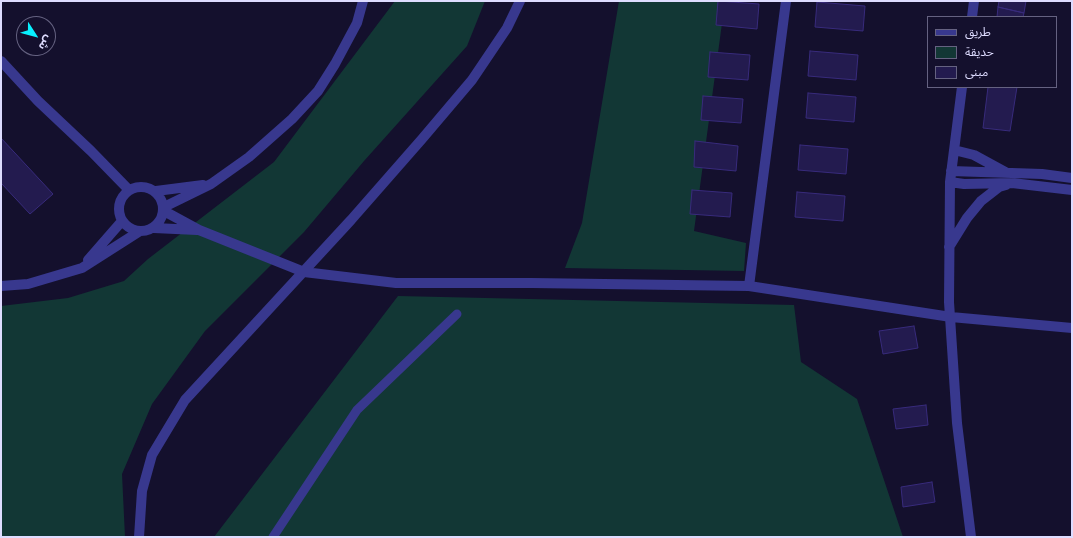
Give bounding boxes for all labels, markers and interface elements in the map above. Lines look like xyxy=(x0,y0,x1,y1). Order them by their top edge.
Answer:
north arrow xyxy=(16,16,56,56)
legend xyxy=(927,16,1057,88)
text: طريق xyxy=(965,25,991,39)
text: ش xyxy=(36,33,55,53)
text: حديقة xyxy=(965,45,994,59)
text: مبنى xyxy=(965,65,988,79)

